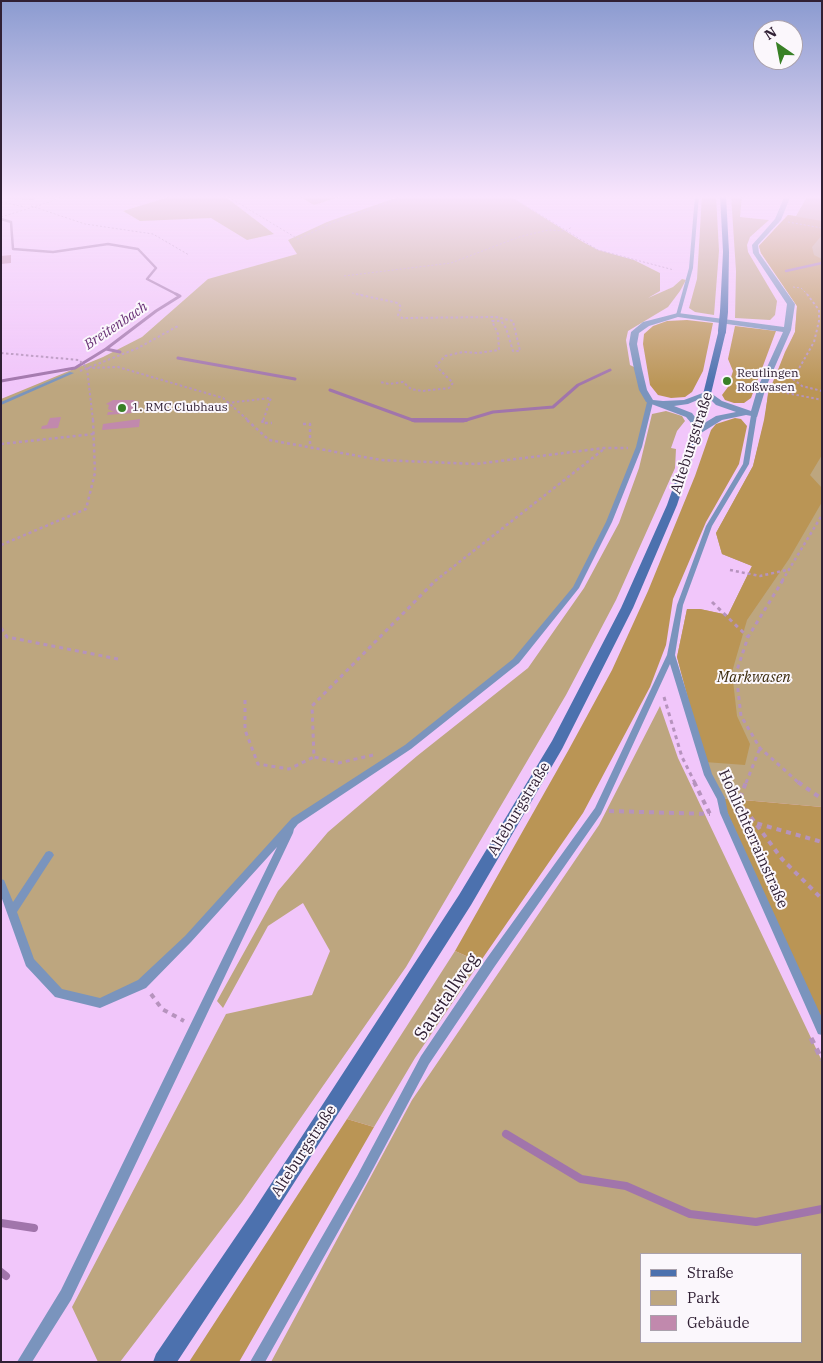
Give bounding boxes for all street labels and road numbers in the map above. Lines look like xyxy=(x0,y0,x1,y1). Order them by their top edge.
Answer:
street label: Alteburgstraße xyxy=(667,390,717,496)
street label: Alteburgstraße xyxy=(484,759,554,859)
street label: Hohlichterrainstraße xyxy=(714,767,792,911)
street label: Saustallweg xyxy=(410,949,484,1045)
street label: Alteburgstraße xyxy=(268,1102,340,1200)

